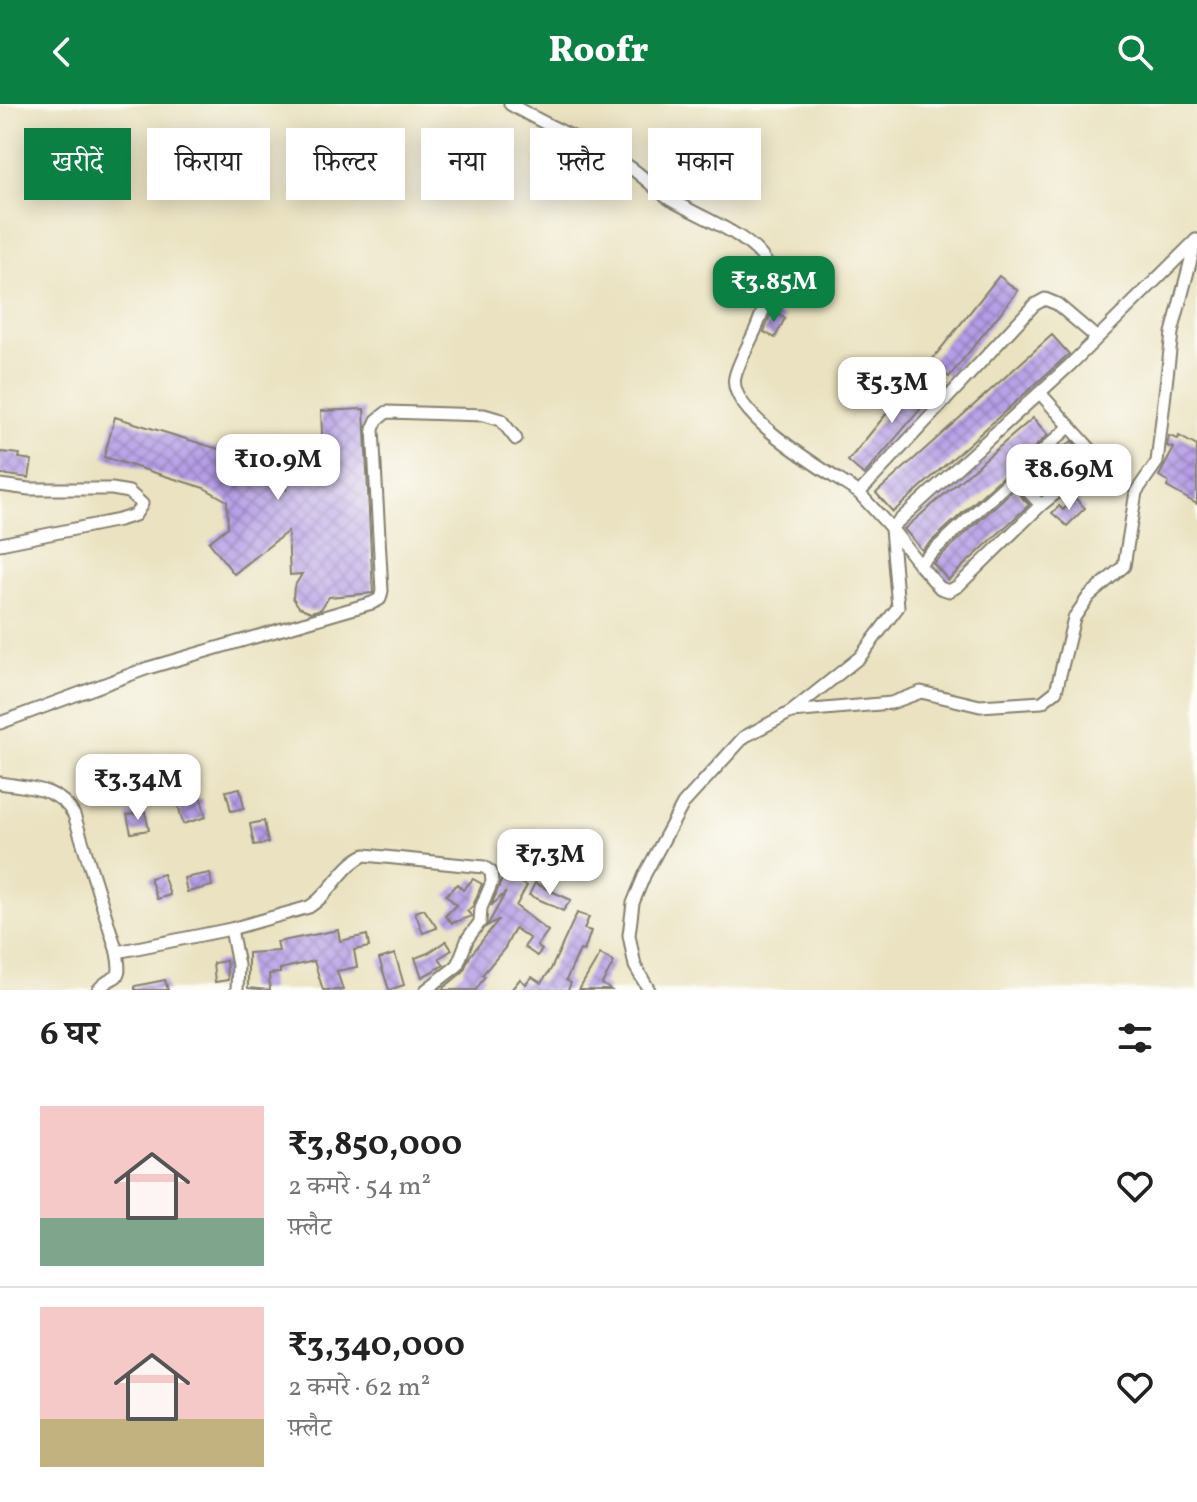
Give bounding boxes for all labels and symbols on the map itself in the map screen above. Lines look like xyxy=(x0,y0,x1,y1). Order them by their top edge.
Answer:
pin: ₹3.85M xyxy=(709,256,839,324)
pin: ₹5.3M xyxy=(836,357,948,425)
pin: ₹10.9M xyxy=(213,434,343,502)
pin: ₹8.69M xyxy=(1004,444,1134,512)
pin: ₹3.34M xyxy=(73,754,203,822)
pin: ₹7.3M xyxy=(494,829,606,897)

